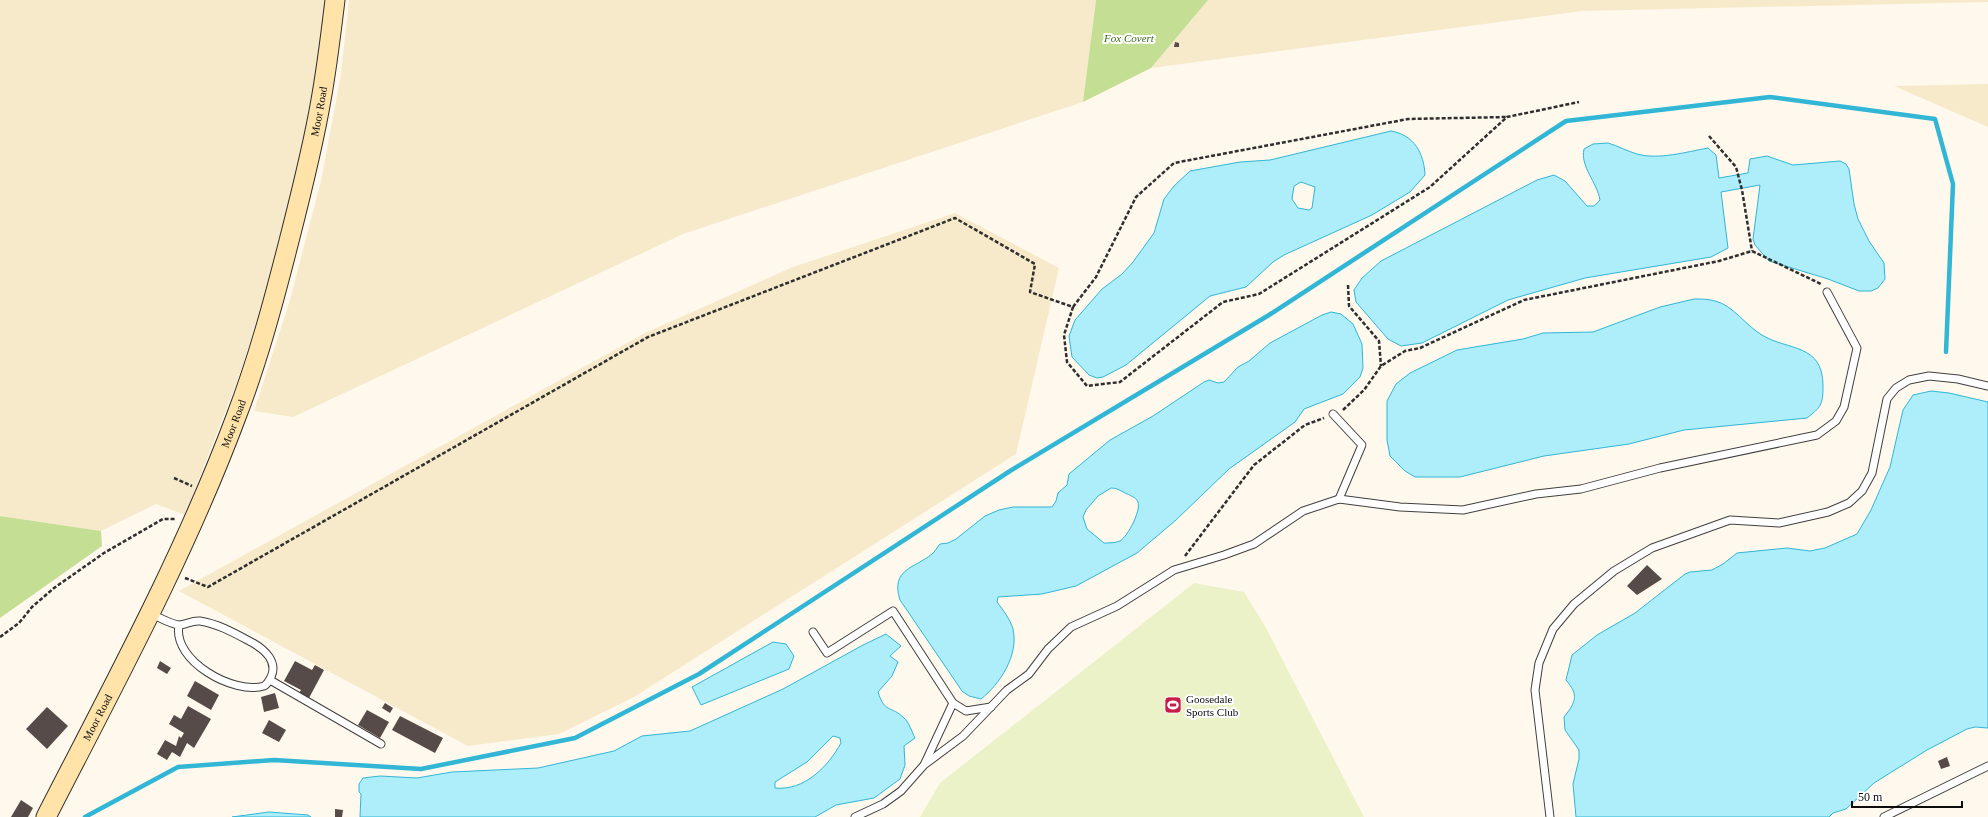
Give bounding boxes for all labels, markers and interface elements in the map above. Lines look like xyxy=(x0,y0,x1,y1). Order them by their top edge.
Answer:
park label: Fox Covert xyxy=(1103,32,1155,44)
street label: Moor Road xyxy=(308,85,329,137)
street label: Moor Road xyxy=(219,398,248,449)
street label: Moor Road xyxy=(80,692,114,743)
place label: Goosedale Sports Club xyxy=(1186,693,1239,718)
sports icon: Goosedale Sports Club xyxy=(1163,695,1183,715)
scale bar xyxy=(1852,783,1962,809)
text: 50 m xyxy=(1858,790,1883,804)

